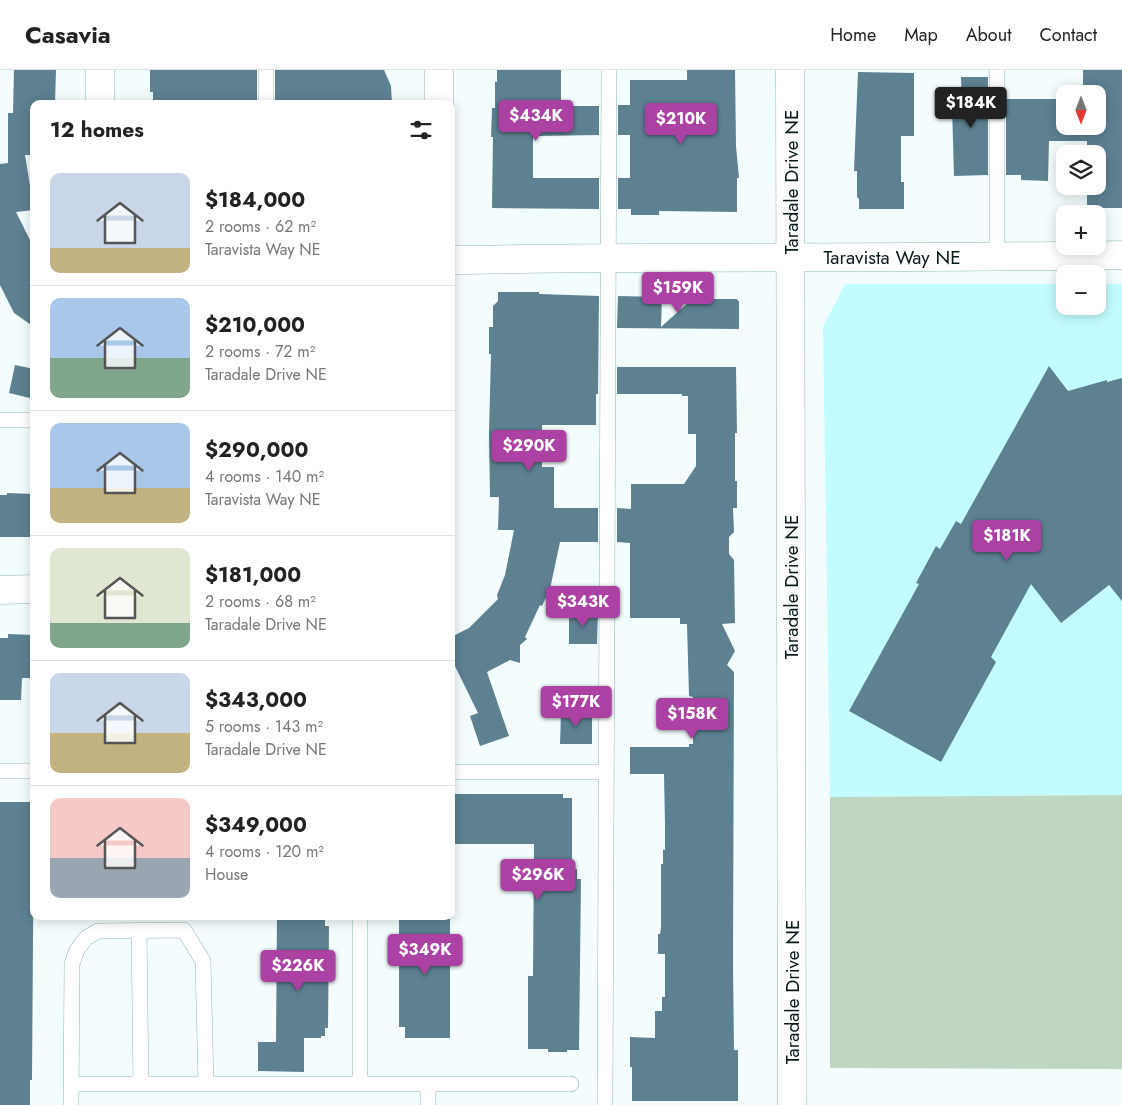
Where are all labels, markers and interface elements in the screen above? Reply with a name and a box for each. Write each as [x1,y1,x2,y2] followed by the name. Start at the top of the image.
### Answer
[25,17,111,52] text: Casavia
[830,22,876,48] text: Home
[904,22,938,48] text: Map
[966,22,1011,48] text: About
[1039,22,1097,48] text: Contact
[1056,85,1106,135] north arrow
[1056,85,1106,315] map controls
[936,87,1006,129] pin: $184K
[946,91,996,114] text: $184K
[501,100,571,142] pin: $434K
[646,102,716,145] pin: $210K
[509,104,563,127] text: $434K
[656,107,706,130] text: $210K
[778,110,805,254] street label: Taradale Drive NE
[50,115,144,145] text: 12 homes
[407,116,435,144] icon: filters
[1056,145,1106,195] button: layers
[205,185,305,215] text: $184,000
[90,193,150,253] icon: home
[1056,205,1106,255] button: +
[205,215,316,238] text: 2 rooms · 62 m²
[205,238,321,261] text: Taravista Way NE
[823,244,961,271] street label: Taravista Way NE
[1056,265,1106,315] button: −
[643,272,713,314] pin: $159K
[653,276,703,299] text: $159K
[205,310,305,340] text: $210,000
[90,318,150,378] icon: home
[205,340,315,363] text: 2 rooms · 72 m²
[205,363,327,386] text: Taradale Drive NE
[494,430,564,472] pin: $290K
[503,434,555,457] text: $290K
[205,435,308,465] text: $290,000
[90,443,150,503] icon: home
[205,465,324,488] text: 4 rooms · 140 m²
[205,488,321,511] text: Taravista Way NE
[778,515,805,659] street label: Taradale Drive NE
[972,520,1042,562] pin: $181K
[983,524,1031,547] text: $181K
[205,560,301,590] text: $181,000
[90,568,150,628] icon: home
[548,586,618,628] pin: $343K
[205,590,316,613] text: 2 rooms · 68 m²
[557,590,609,613] text: $343K
[205,613,327,636] text: Taradale Drive NE
[205,685,307,715] text: $343,000
[541,686,611,728] pin: $177K
[552,690,600,713] text: $177K
[90,693,150,753] icon: home
[657,698,727,740] pin: $158K
[667,702,717,725] text: $158K
[205,715,323,738] text: 5 rooms · 143 m²
[205,738,327,761] text: Taradale Drive NE
[205,810,307,840] text: $349,000
[90,818,150,878] icon: home
[205,840,324,863] text: 4 rooms · 120 m²
[503,858,573,901] pin: $296K
[205,863,248,886] text: House
[511,863,565,886] text: $296K
[779,920,806,1064] street label: Taradale Drive NE
[390,934,460,976] pin: $349K
[399,938,451,961] text: $349K
[263,950,333,992] pin: $226K
[272,954,324,977] text: $226K

